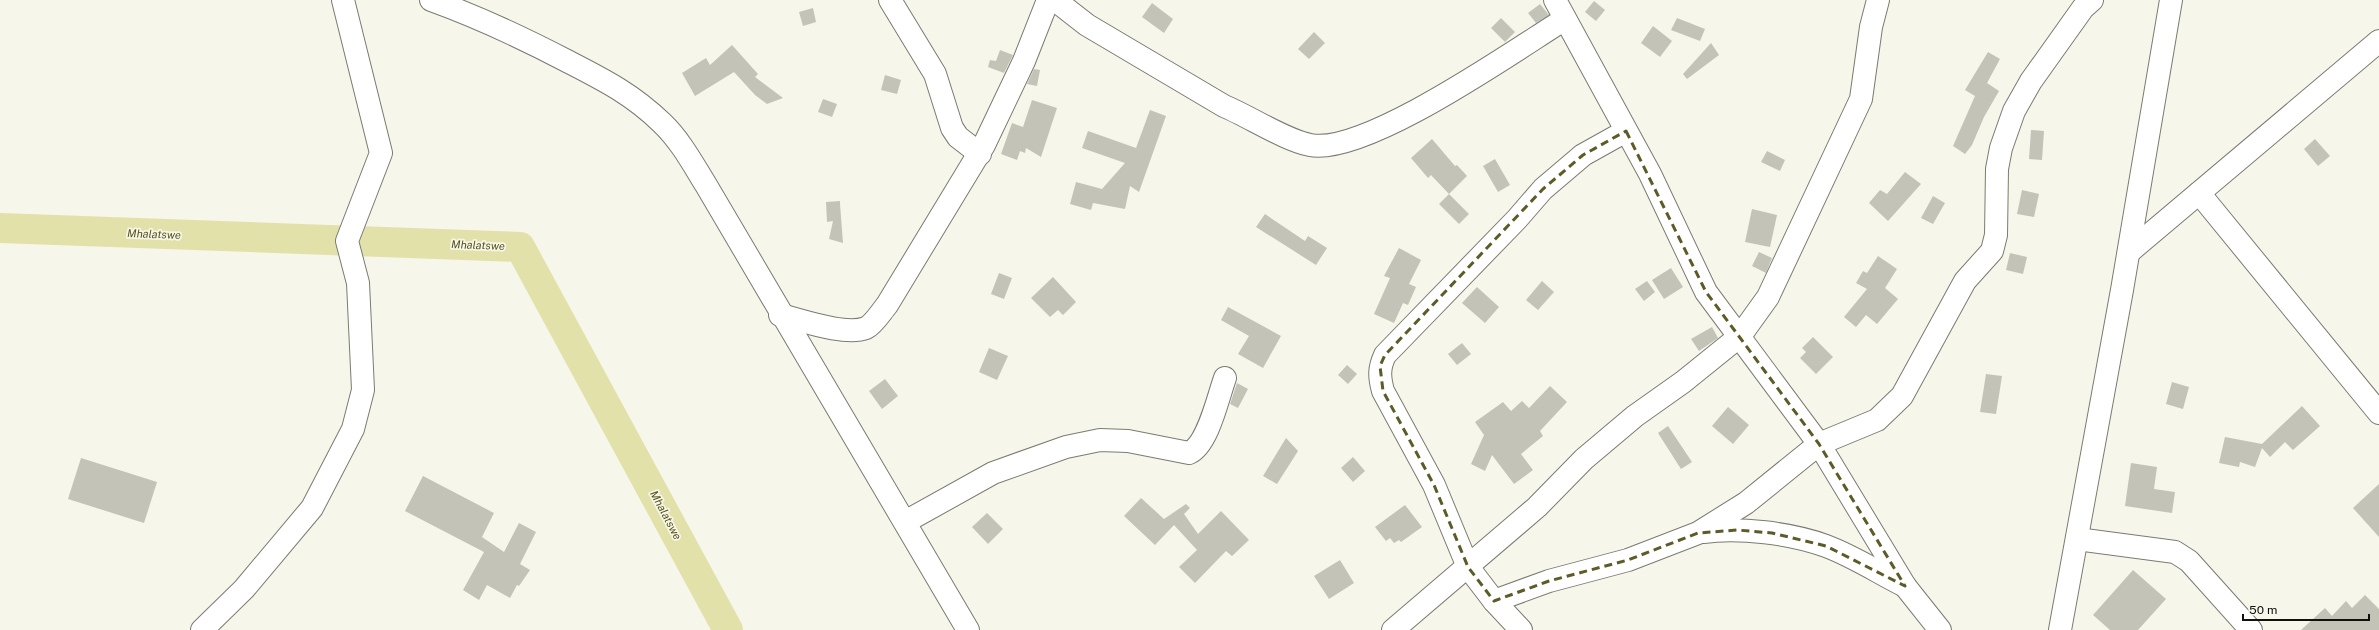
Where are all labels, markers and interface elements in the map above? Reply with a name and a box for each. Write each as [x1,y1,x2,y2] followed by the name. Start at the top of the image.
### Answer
[127,227,181,241] water label: Mhalatswe
[451,238,505,252] water label: Mhalatswe
[648,488,684,542] water label: Mhalatswe
[2243,596,2369,622] scale bar
[2249,603,2277,617] text: 50 m

